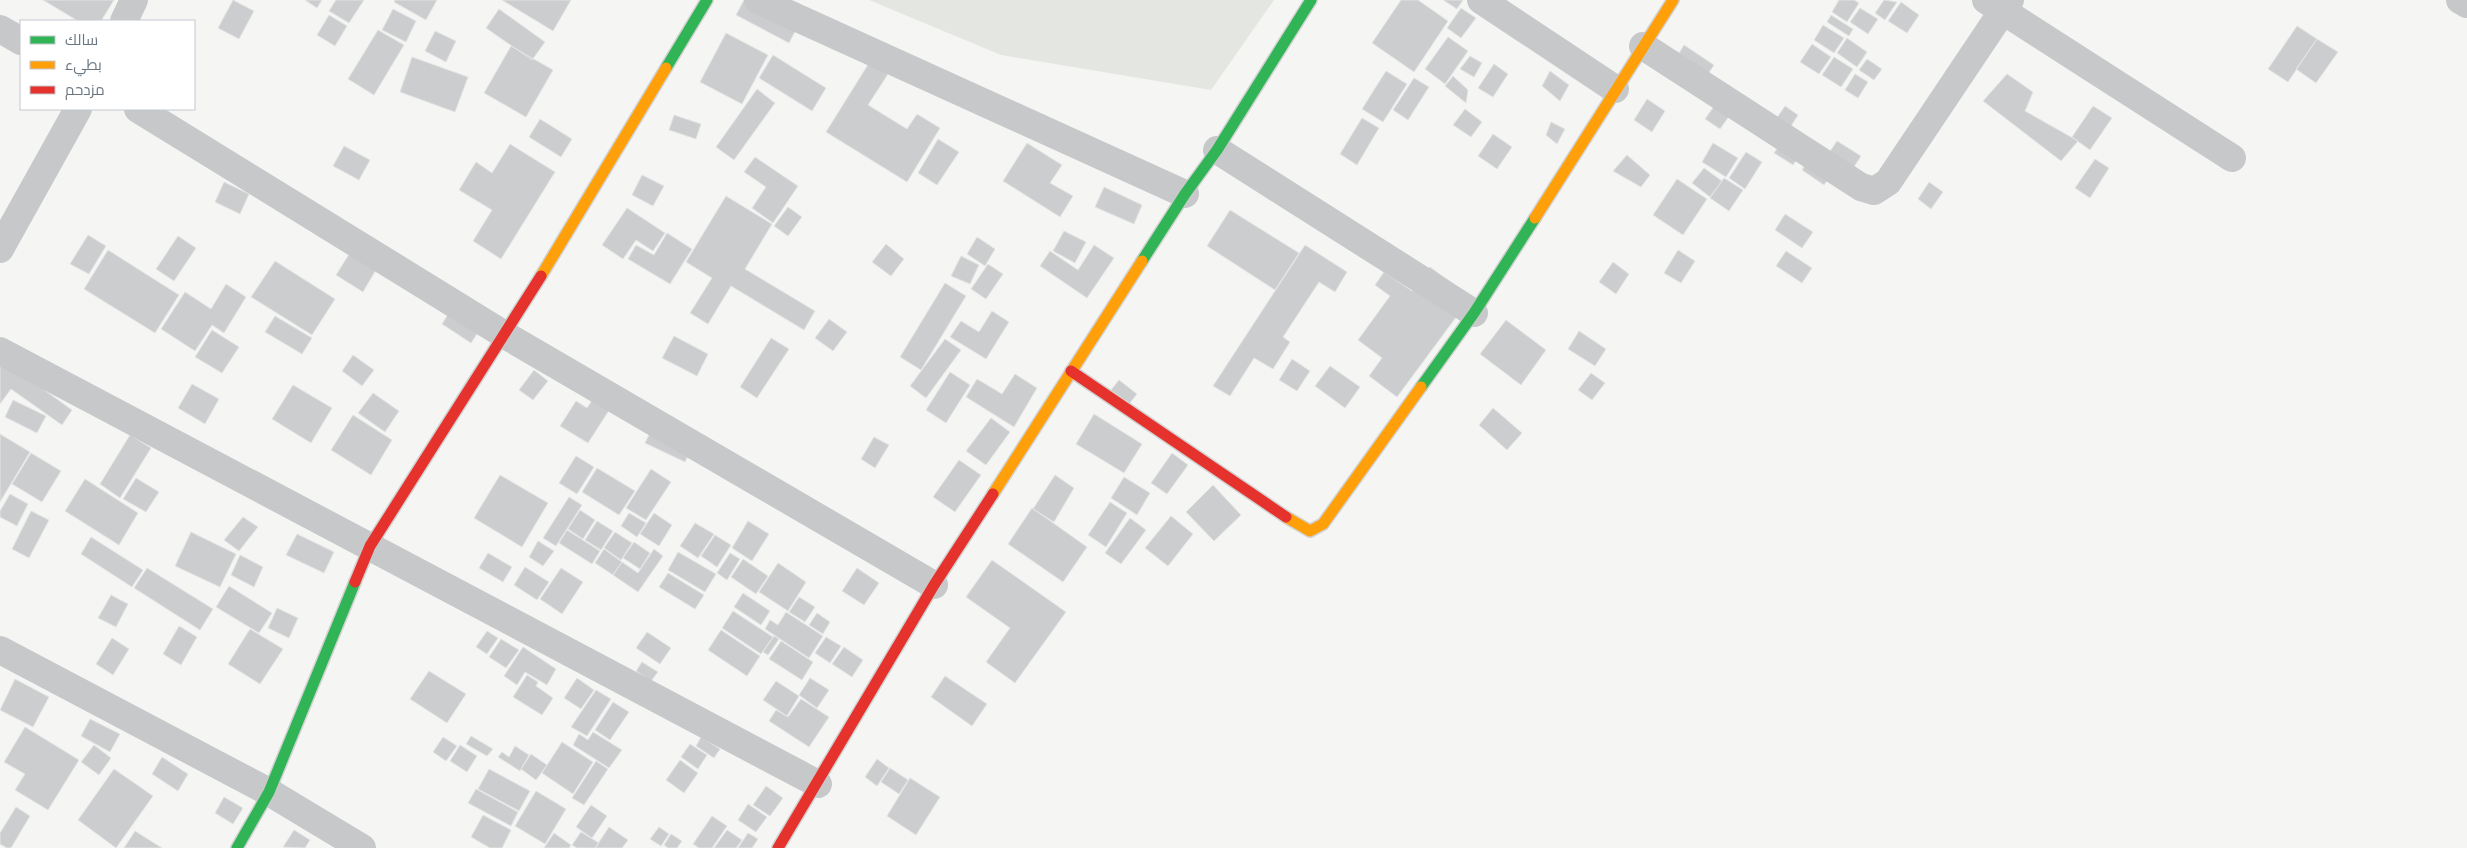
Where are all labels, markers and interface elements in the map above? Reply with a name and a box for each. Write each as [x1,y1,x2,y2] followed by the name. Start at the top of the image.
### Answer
[20,20,195,110] legend
[65,30,98,50] text: سالك
[65,55,102,77] text: بطيء
[65,80,105,100] text: مزدحم

